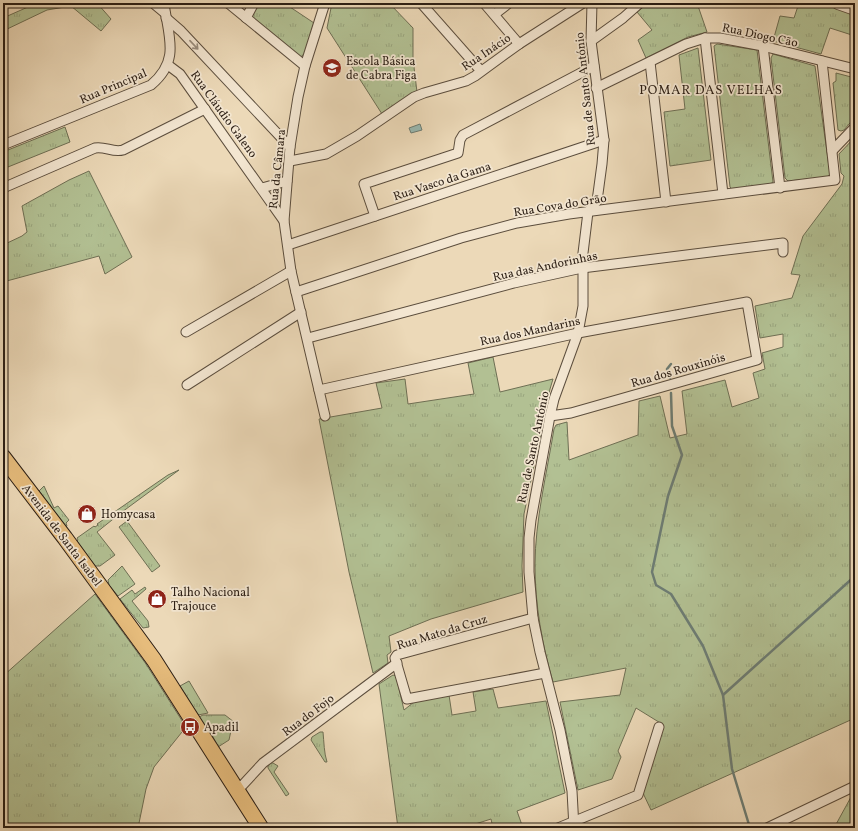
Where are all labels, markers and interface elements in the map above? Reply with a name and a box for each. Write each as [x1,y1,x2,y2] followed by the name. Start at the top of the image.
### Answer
[720,20,799,52] street label: Rua Diogo Cão
[459,31,514,75] street label: Rua Inácio
[572,31,600,146] street label: Rua de Santo António
[189,40,199,50] one-way arrow
[346,54,417,84] place label: Escola Básica de Cabra Figa
[321,57,343,79] school or university icon: Escola Básica de Cabra Figa
[77,65,150,108] street label: Rua Principal
[186,68,260,161] street label: Rua Cláudio Galeno
[639,82,783,100] district label: POMAR DAS VELHAS
[266,129,290,210] street label: Rua da Câmara
[391,159,493,205] street label: Rua Vasco da Gama
[513,191,608,221] street label: Rua Cova do Grão
[491,248,599,286] street label: Rua das Andorinhas
[479,314,582,350] street label: Rua dos Mandarins
[629,350,727,392] street label: Rua dos Rouxinóis
[514,390,554,505] street label: Rua de Santo António
[18,481,105,590] street label: Avenida de Santa Isabel
[76,503,98,525] shop icon: Homycasa
[101,507,155,523] place label: Homycasa
[171,585,250,615] place label: Talho Nacional Trajouce
[146,588,168,610] shop icon: Talho Nacional Trajouce
[395,612,490,654] street label: Rua Mato da Cruz
[279,691,338,741] street label: Rua do Fojo
[179,716,201,738] bus stop icon: Apadil
[204,720,239,736] place label: Apadil

